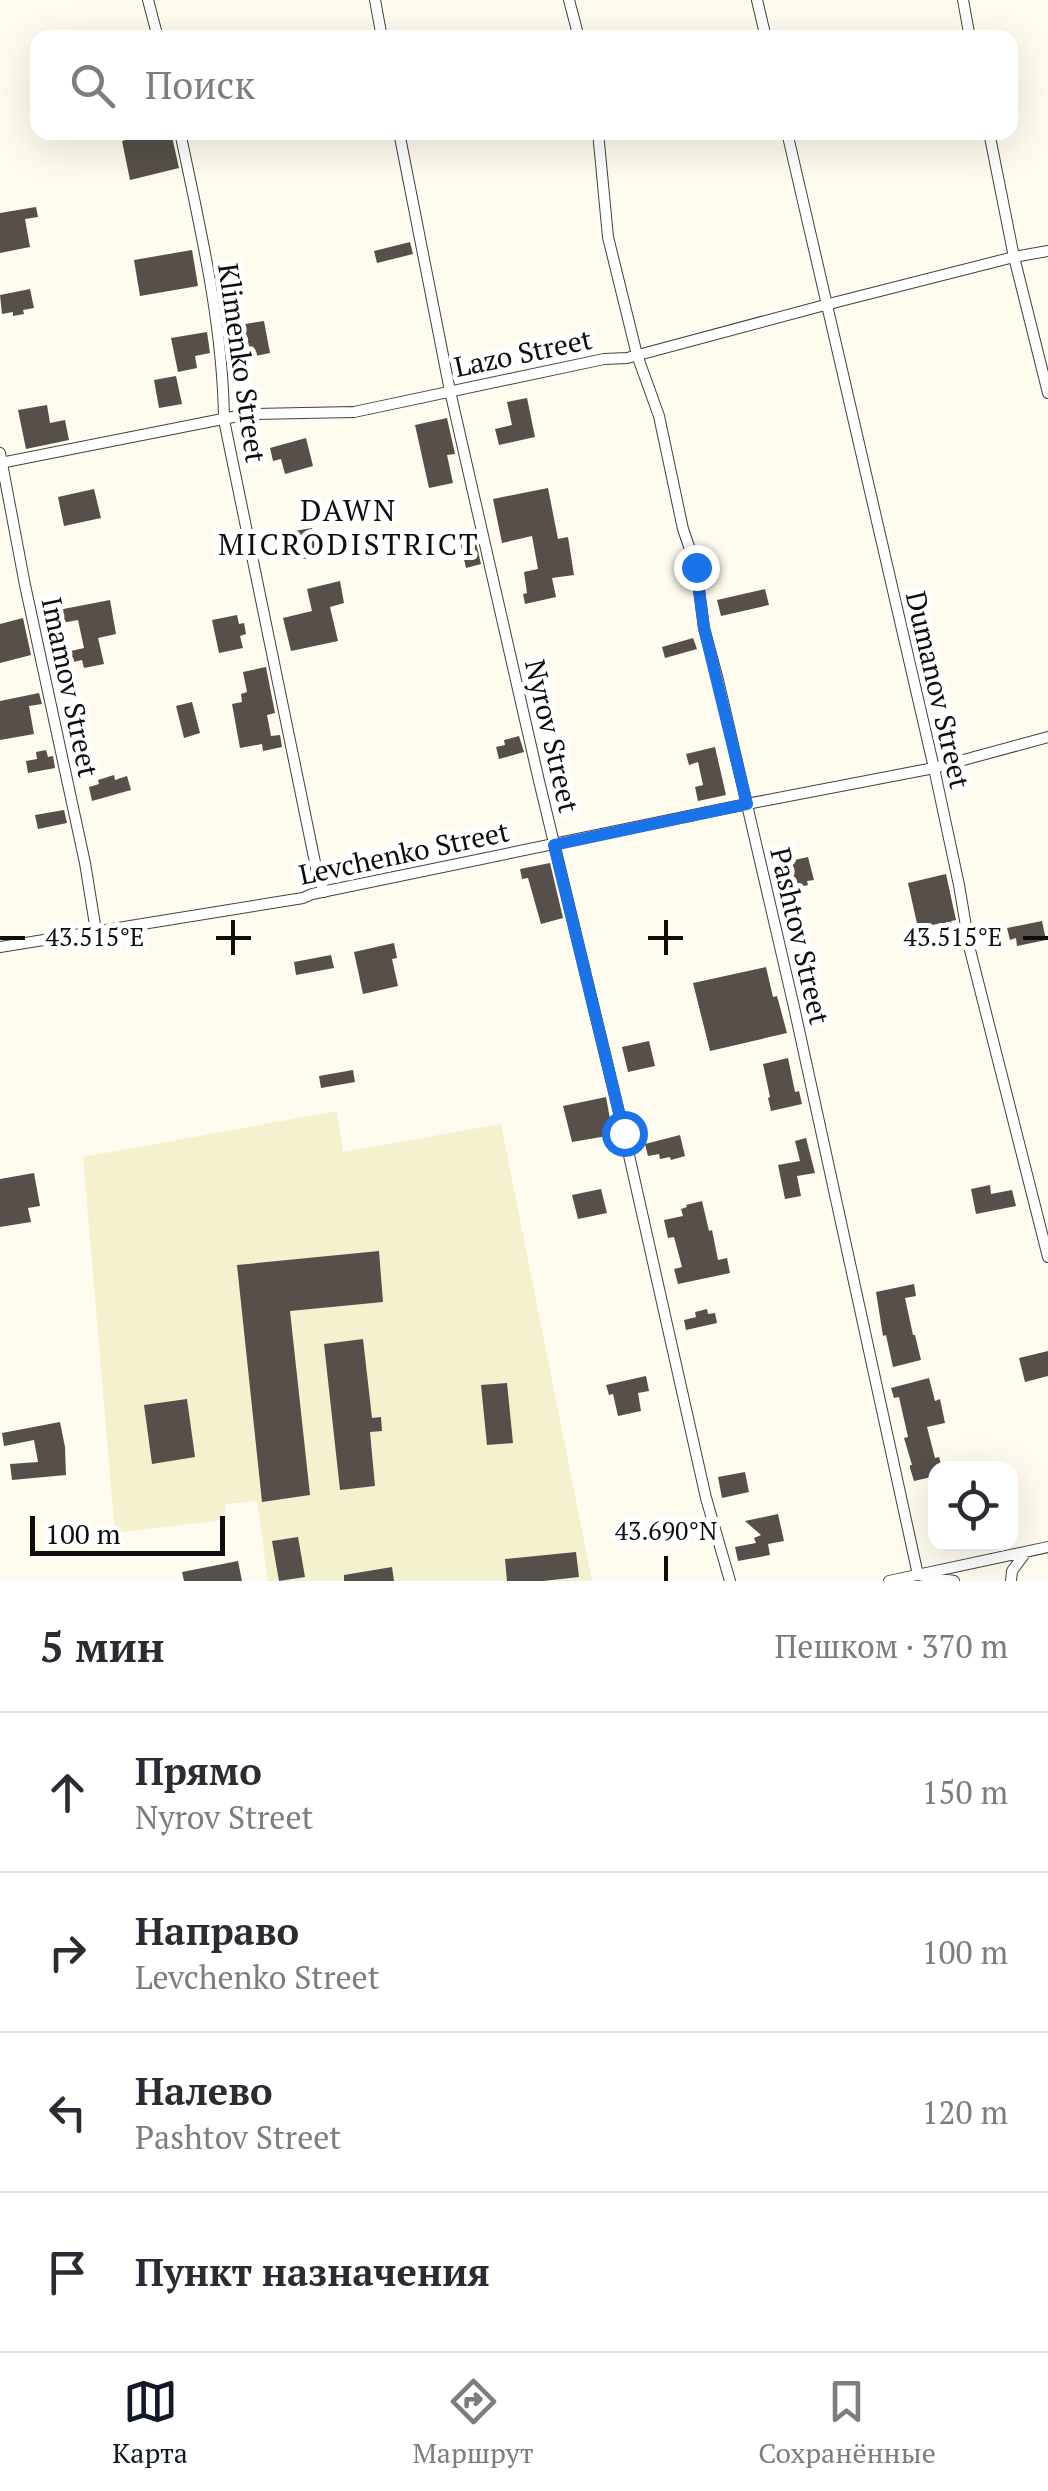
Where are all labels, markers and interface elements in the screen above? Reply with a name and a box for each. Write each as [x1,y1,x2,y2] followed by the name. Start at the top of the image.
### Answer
[30,30,1018,140] search box
[65,58,120,113] icon: search
[145,60,255,110] text: Поиск
[210,261,275,466] street label: Klimenko Street
[451,320,596,385] street label: Lazo Street
[218,490,480,564] district label: DAWN MICRODISTRICT
[674,545,720,591] route end
[898,588,979,793] street label: Dumanov Street
[33,594,108,781] street label: Imamov Street
[517,656,588,817] street label: Nyrov Street
[295,812,513,893] street label: Levchenko Street
[762,844,839,1029] street label: Pashtov Street
[46,920,144,953] text: 43.515°E
[904,920,1002,953] text: 43.515°E
[602,1111,648,1157] route start
[928,1461,1018,1551] map controls
[928,1461,1018,1551] button: locate
[30,1511,225,1556] scale bar
[615,1514,717,1547] text: 43.690°N
[45,1515,121,1552] text: 100 m
[40,1618,165,1674] text: 5 мин
[774,1625,1008,1667] text: Пешком · 370 m
[135,1746,262,1796] text: Прямо
[40,1765,95,1820] icon: ahead
[921,1771,1008,1813] text: 150 m
[135,1796,313,1838] text: Nyrov Street
[135,1906,299,1956] text: Направо
[40,1925,95,1980] icon: right
[921,1931,1008,1973] text: 100 m
[135,1956,380,1998] text: Levchenko Street
[135,2066,273,2116] text: Налево
[40,2085,95,2140] icon: left
[921,2091,1008,2133] text: 120 m
[135,2116,341,2158] text: Pashtov Street
[40,2245,95,2300] icon: arrive
[135,2247,490,2297] text: Пункт назначения
[112,2374,188,2471] tab: Карта
[412,2374,534,2471] tab: Маршрут
[758,2374,936,2471] tab: Сохранённые

